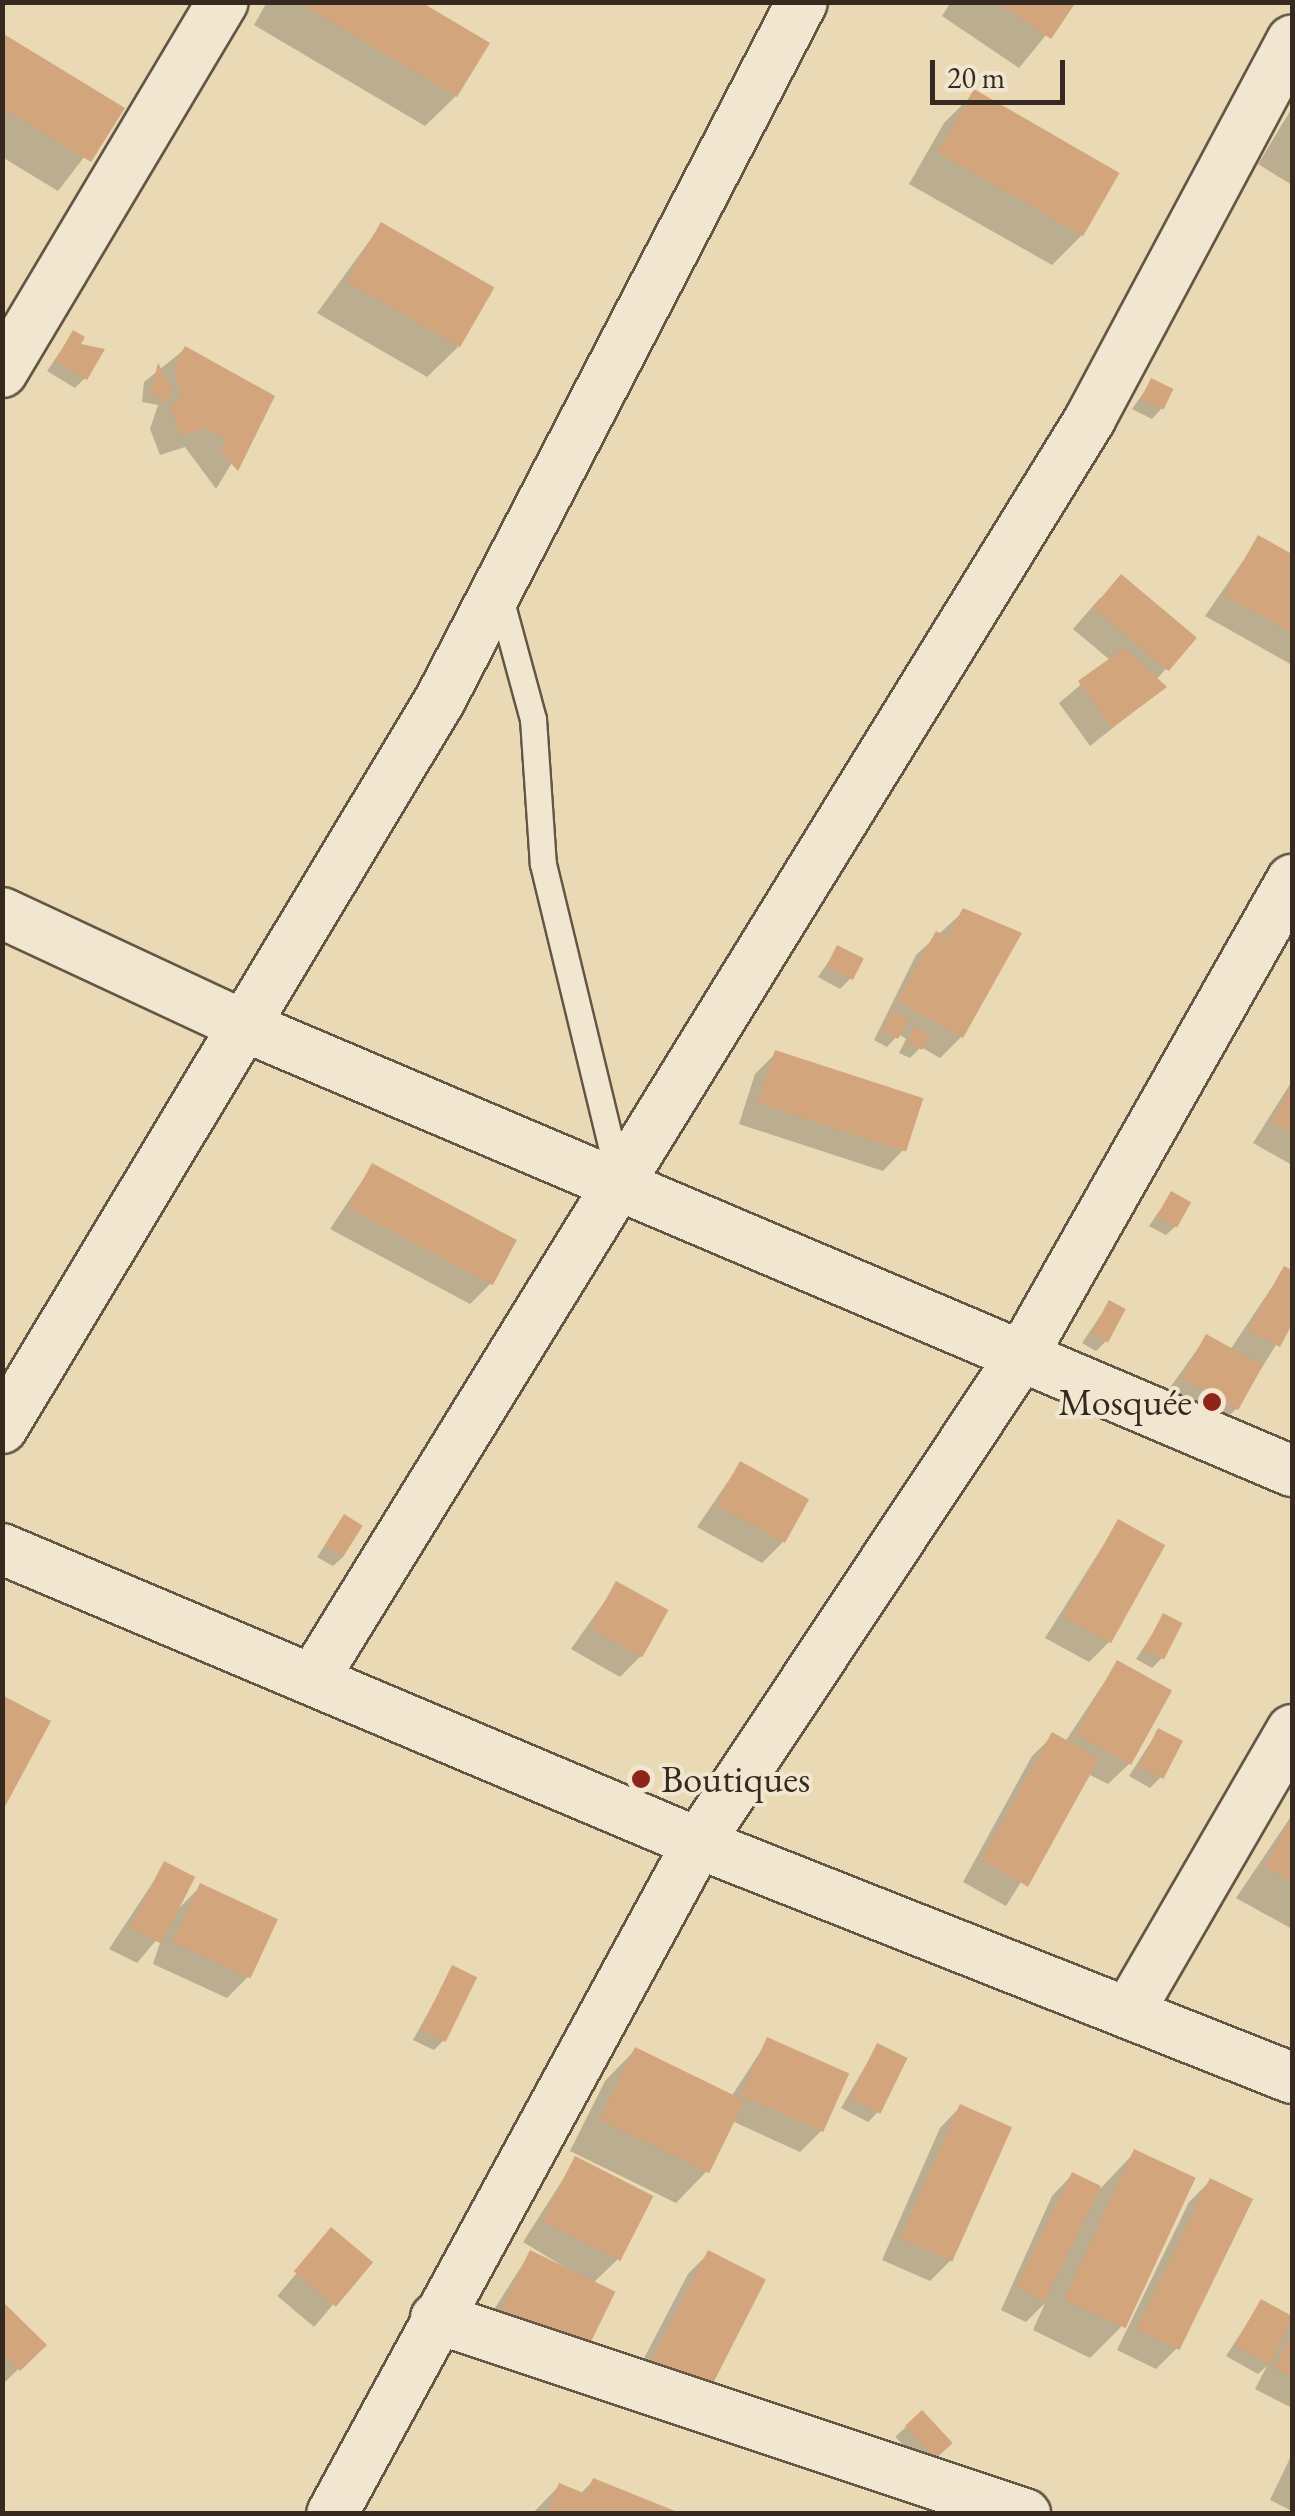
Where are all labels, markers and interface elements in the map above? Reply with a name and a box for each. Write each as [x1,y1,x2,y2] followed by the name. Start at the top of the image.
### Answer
[935,40,1070,102] scale bar
[947,58,1005,97] text: 20 m
[1058,1379,1192,1425] place label: Mosquée
[1201,1391,1223,1413] marker: Mosquée
[661,1756,810,1802] place label: Boutiques
[630,1768,652,1790] marker: Boutiques

